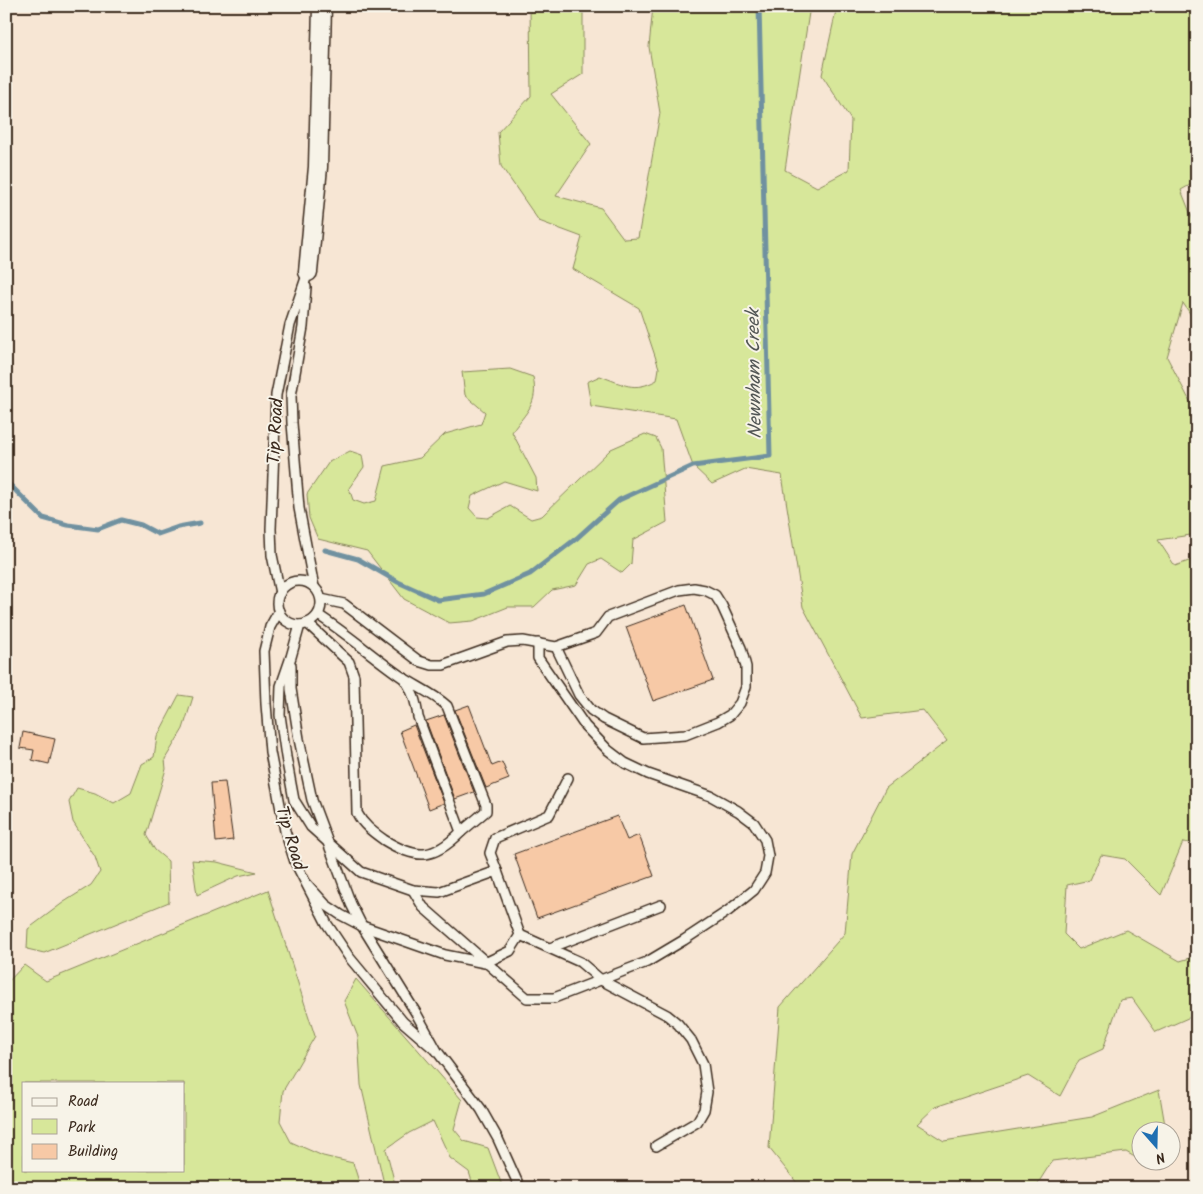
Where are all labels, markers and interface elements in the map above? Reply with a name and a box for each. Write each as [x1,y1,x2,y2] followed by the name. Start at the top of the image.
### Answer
[739,306,771,439] water label: Newnham Creek
[260,396,293,465] street label: Tip Road
[266,803,313,875] street label: Tip Road
[22,1082,185,1172] legend
[68,1090,99,1114] text: Road
[68,1116,96,1140] text: Park
[1130,1122,1180,1172] north arrow
[68,1140,118,1164] text: Building
[1152,1145,1168,1169] text: N

